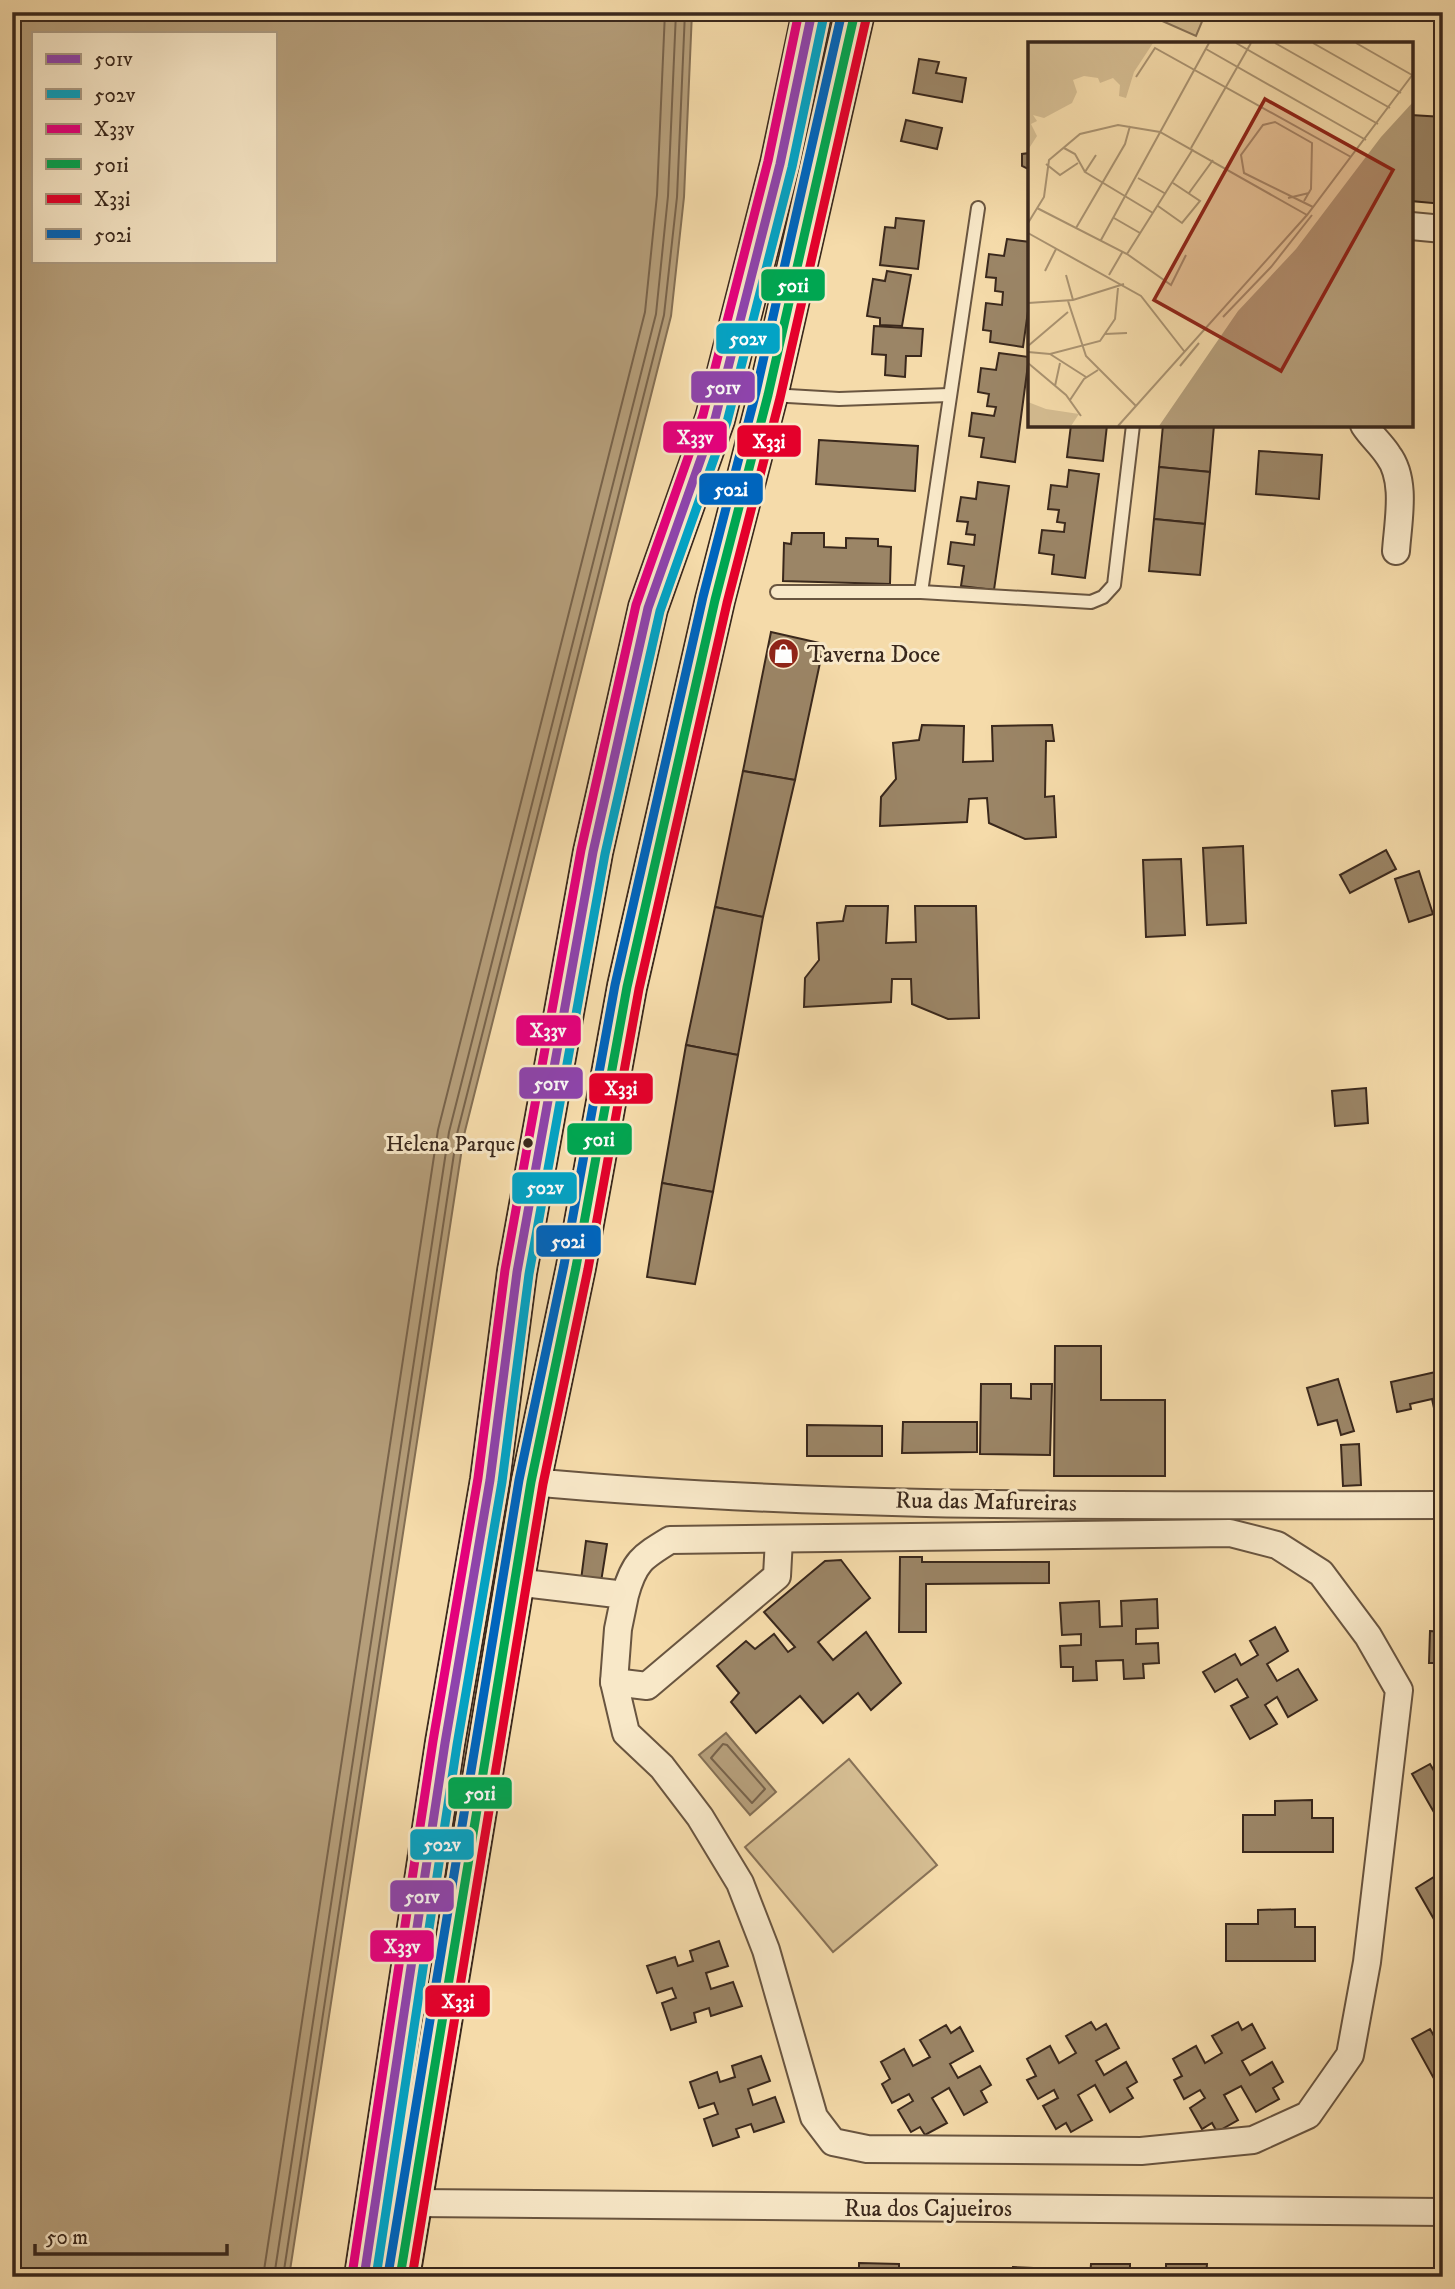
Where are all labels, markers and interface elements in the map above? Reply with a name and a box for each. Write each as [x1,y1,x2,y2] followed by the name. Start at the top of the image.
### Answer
[32,32,276,262] legend
[1028,42,1413,427] inset map
[94,47,133,73] text: 501v
[94,83,136,109] text: 502v
[94,117,135,143] text: X33v
[94,153,129,179] text: 501i
[94,187,130,213] text: X33i
[94,223,131,249] text: 502i
[760,268,826,302] line badge: 501i
[776,275,809,298] text: 501i
[715,322,781,355] line badge: 502v
[728,328,767,351] text: 502v
[690,370,756,404] line badge: 501v
[705,377,741,400] text: 501v
[662,420,728,454] line badge: X33v
[736,424,802,458] line badge: X33i
[677,427,714,450] text: X33v
[753,431,786,454] text: X33i
[698,472,764,506] line badge: 502i
[713,479,748,502] text: 502i
[767,637,801,671] shop icon: Taverna Doce
[807,640,940,670] place label: Taverna Doce
[515,1014,582,1047] line badge: X33v
[530,1020,567,1043] text: X33v
[518,1066,584,1100] line badge: 501v
[588,1072,654,1105] line badge: X33i
[533,1073,569,1096] text: 501v
[605,1078,638,1101] text: X33i
[566,1122,633,1156] line badge: 501i
[582,1129,615,1152] text: 501i
[386,1131,515,1158] place label: Helena Parque
[521,1136,535,1150] marker: Helena Parque
[511,1171,578,1205] line badge: 502v
[525,1177,564,1200] text: 502v
[535,1224,602,1258] line badge: 502i
[550,1231,585,1254] text: 502i
[895,1485,1077,1519] street label: Rua das Mafureiras
[447,1776,513,1810] line badge: 501i
[463,1783,496,1806] text: 501i
[409,1828,475,1861] line badge: 502v
[422,1834,461,1857] text: 502v
[389,1879,455,1913] line badge: 501v
[404,1886,440,1909] text: 501v
[369,1929,435,1963] line badge: X33v
[384,1936,421,1959] text: X33v
[424,1984,491,2018] line badge: X33i
[442,1991,475,2014] text: X33i
[844,2194,1012,2224] street label: Rua dos Cajueiros
[35,2212,228,2256] scale bar
[46,2225,88,2251] text: 50 m

